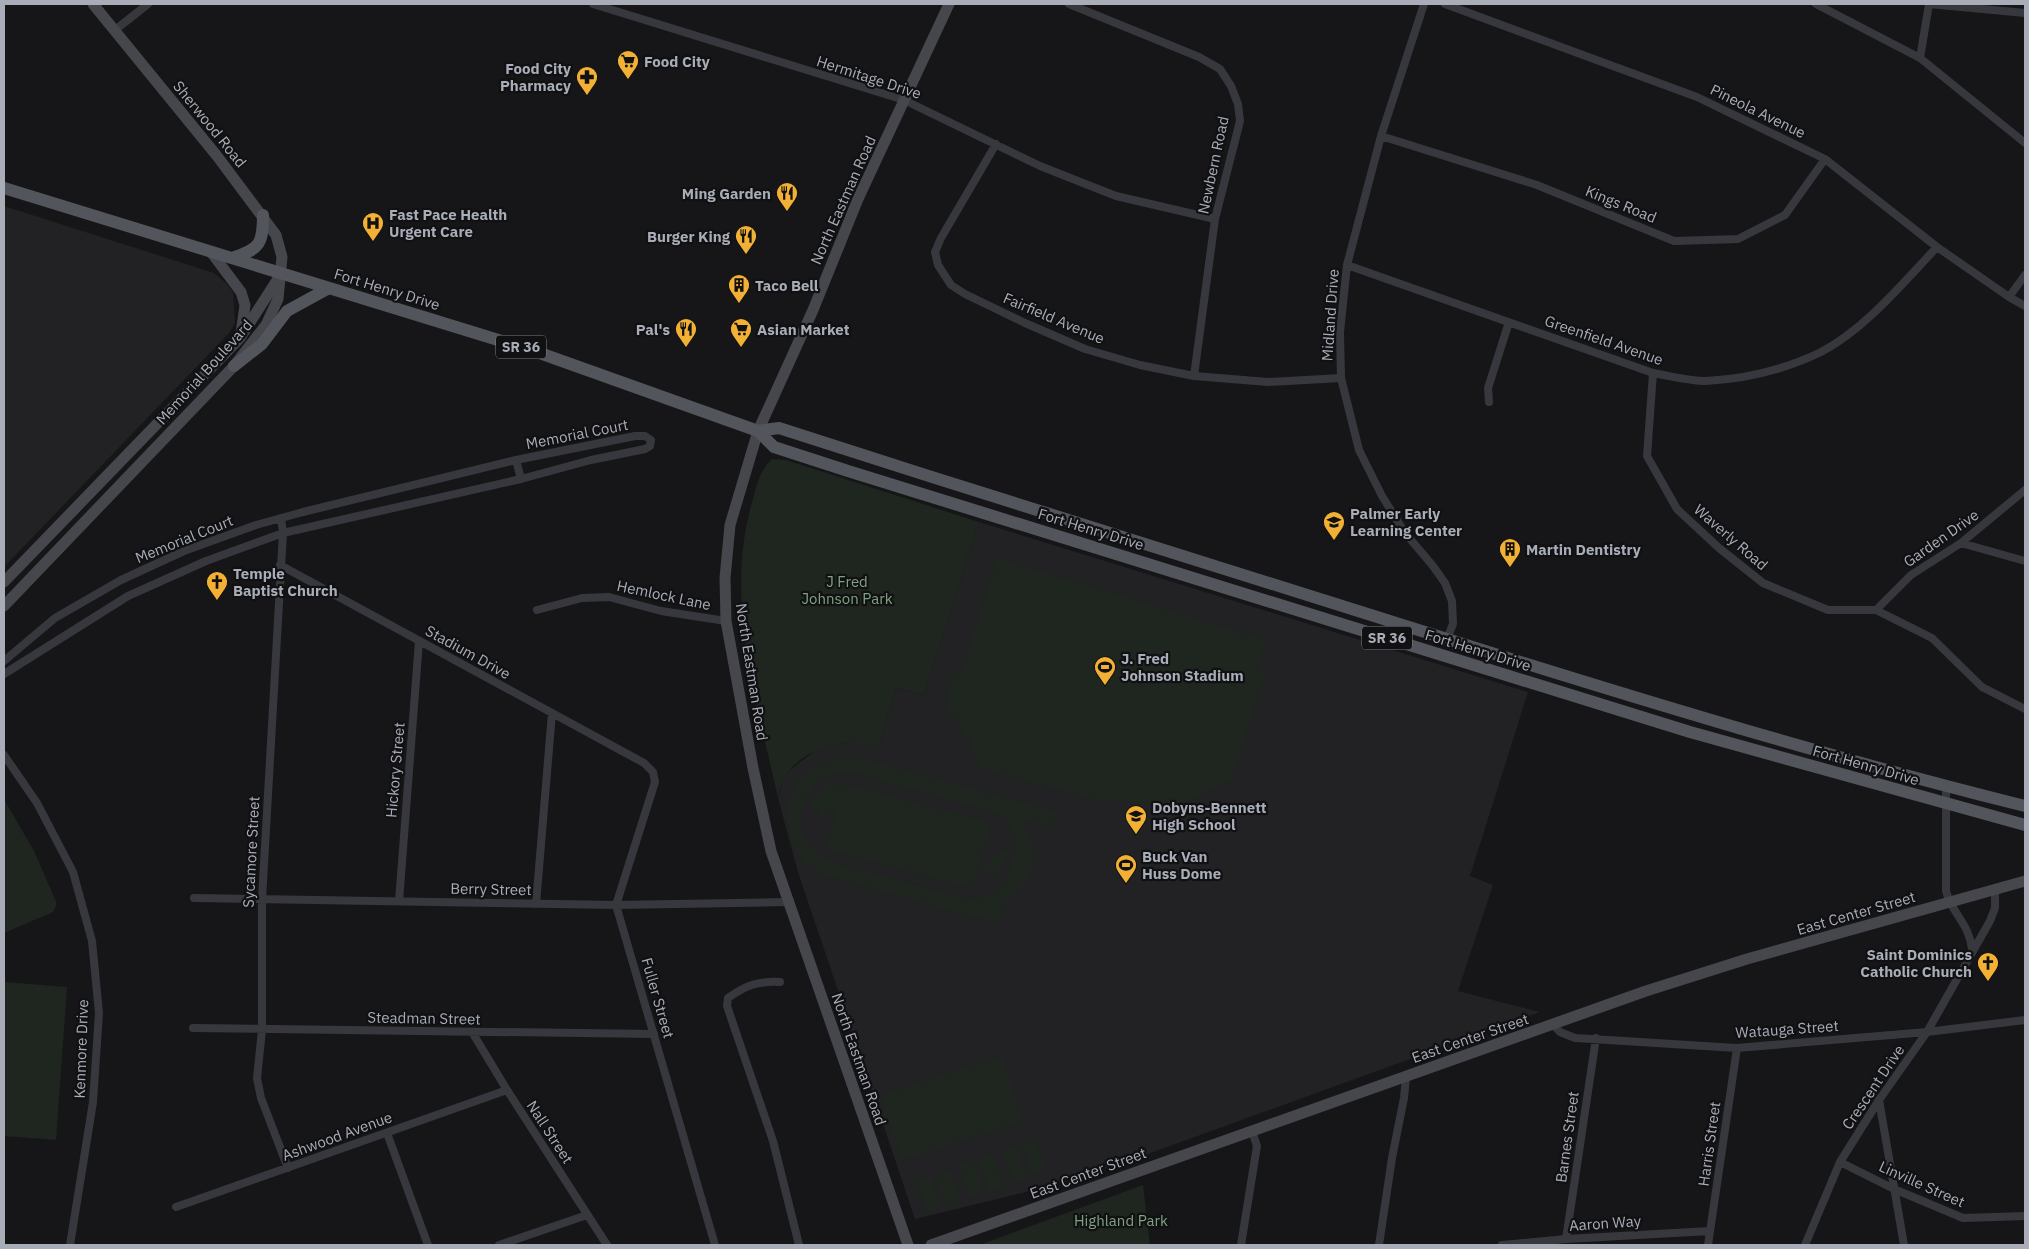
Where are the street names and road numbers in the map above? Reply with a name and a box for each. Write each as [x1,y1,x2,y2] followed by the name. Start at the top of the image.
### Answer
[814,51,924,103] street label: Hermitage Drive
[169,77,251,171] street label: Sherwood Road
[1707,80,1809,142] street label: Pineola Avenue
[1193,114,1233,216] street label: Newbern Road
[806,133,880,267] street label: North Eastman Road
[1583,181,1659,227] street label: Kings Road
[332,264,442,314] street label: Fort Henry Drive
[1317,268,1343,362] street label: Midland Drive
[1000,288,1108,348] street label: Fairfield Avenue
[1542,311,1666,369] street label: Greenfield Avenue
[152,315,256,429] street label: Memorial Boulevard
[496,336,546,358] road number: SR 36
[524,415,630,453] street label: Memorial Court
[1690,500,1772,574] street label: Waverly Road
[1036,504,1146,554] street label: Fort Henry Drive
[1900,505,1982,571] street label: Garden Drive
[132,511,236,567] street label: Memorial Court
[615,576,713,614] street label: Hemlock Lane
[732,602,772,742] street label: North Eastman Road
[422,621,514,683] street label: Stadium Drive
[1423,625,1533,675] street label: Fort Henry Drive
[1362,626,1412,650] road number: SR 36
[381,721,409,819] street label: Hickory Street
[1811,741,1921,789] street label: Fort Henry Drive
[239,796,263,908] street label: Sycamore Street
[450,879,532,899] street label: Berry Street
[1795,887,1917,939] street label: East Center Street
[637,955,679,1041] street label: Fuller Street
[827,990,891,1128] street label: North Eastman Road
[70,999,92,1099] street label: Kenmore Drive
[367,1008,481,1028] street label: Steadman Street
[1409,1009,1531,1067] street label: East Center Street
[1735,1016,1839,1042] street label: Watauga Street
[1838,1041,1908,1133] street label: Crescent Drive
[1551,1090,1583,1184] street label: Barnes Street
[523,1097,577,1167] street label: Nall Street
[1694,1100,1724,1188] street label: Harris Street
[279,1107,395,1165] street label: Ashwood Avenue
[1027,1143,1149,1203] street label: East Center Street
[1876,1157,1968,1211] street label: Linville Street
[1568,1211,1642,1235] street label: Aaron Way

